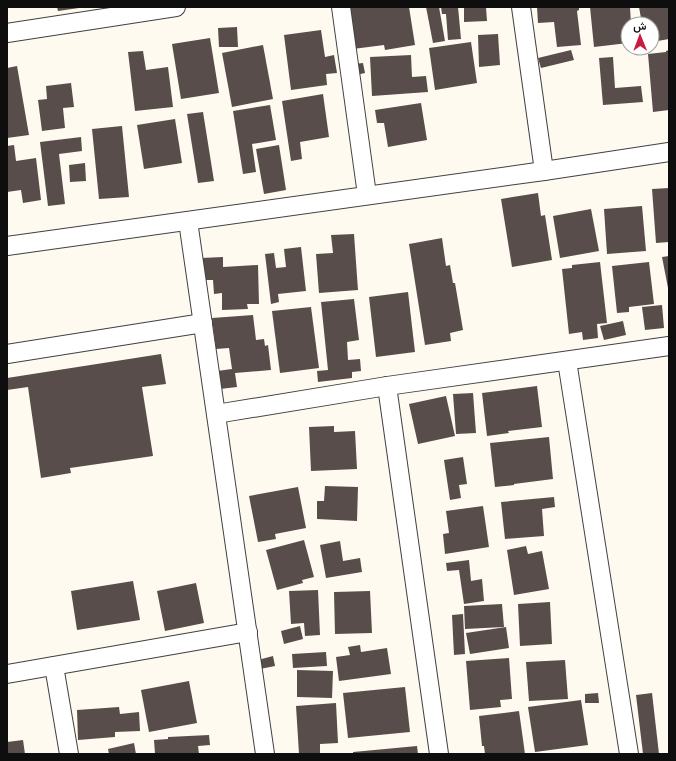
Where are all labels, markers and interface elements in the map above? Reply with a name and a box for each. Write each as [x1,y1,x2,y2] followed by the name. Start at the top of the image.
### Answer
[620,16,660,56] north arrow
[633,19,647,33] text: ش

